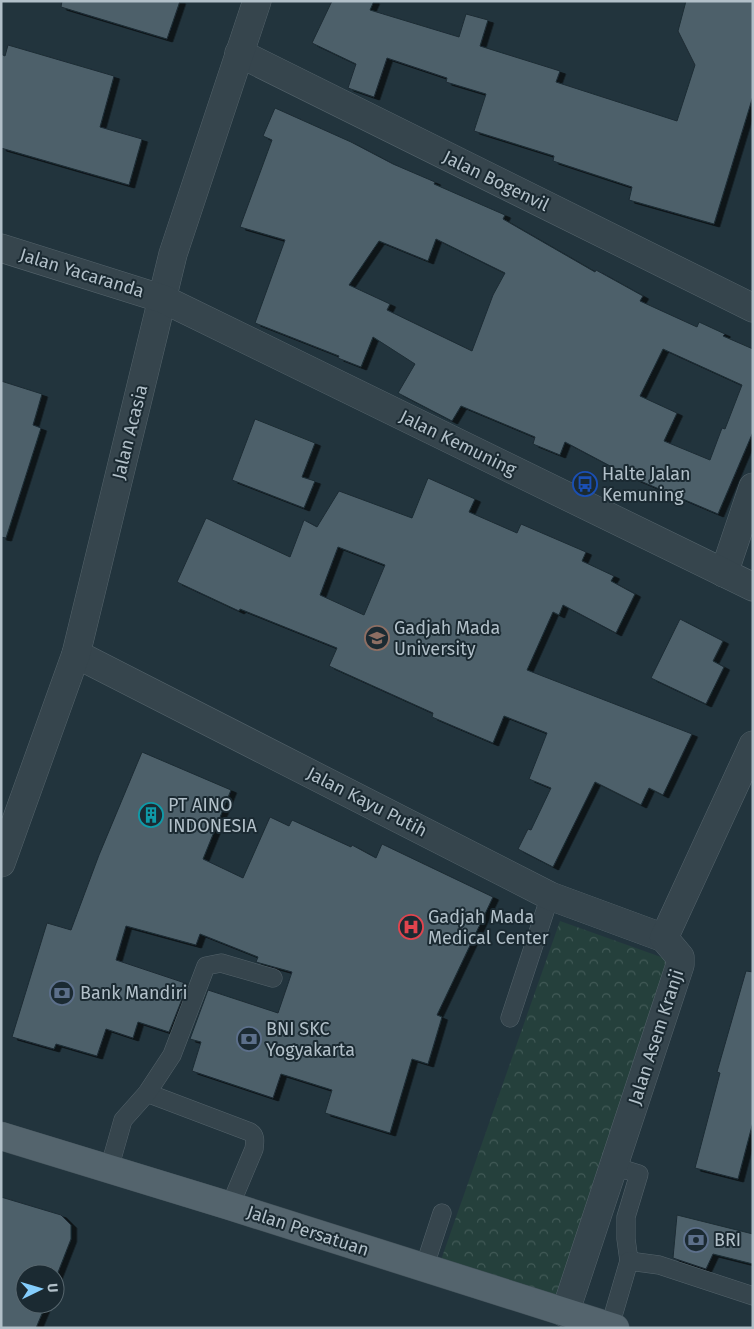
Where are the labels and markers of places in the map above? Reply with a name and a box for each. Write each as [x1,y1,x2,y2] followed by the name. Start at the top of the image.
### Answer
[602,463,691,506] place label: Halte Jalan Kemuning
[572,471,598,497] bus stop icon: Halte Jalan Kemuning
[394,617,500,660] place label: Gadjah Mada University
[364,625,390,651] school or university icon: Gadjah Mada University
[168,794,258,837] place label: PT AINO INDONESIA
[138,802,164,828] building icon: PT AINO INDONESIA
[428,906,549,949] place label: Gadjah Mada Medical Center
[398,914,424,940] hospital icon: Gadjah Mada Medical Center
[49,980,75,1006] bank icon: Bank Mandiri
[80,982,187,1004] place label: Bank Mandiri
[266,1018,355,1061] place label: BNI SKC Yogyakarta
[236,1026,262,1052] bank icon: BNI SKC Yogyakarta
[683,1227,709,1253] bank icon: BRI
[714,1229,741,1251] place label: BRI

